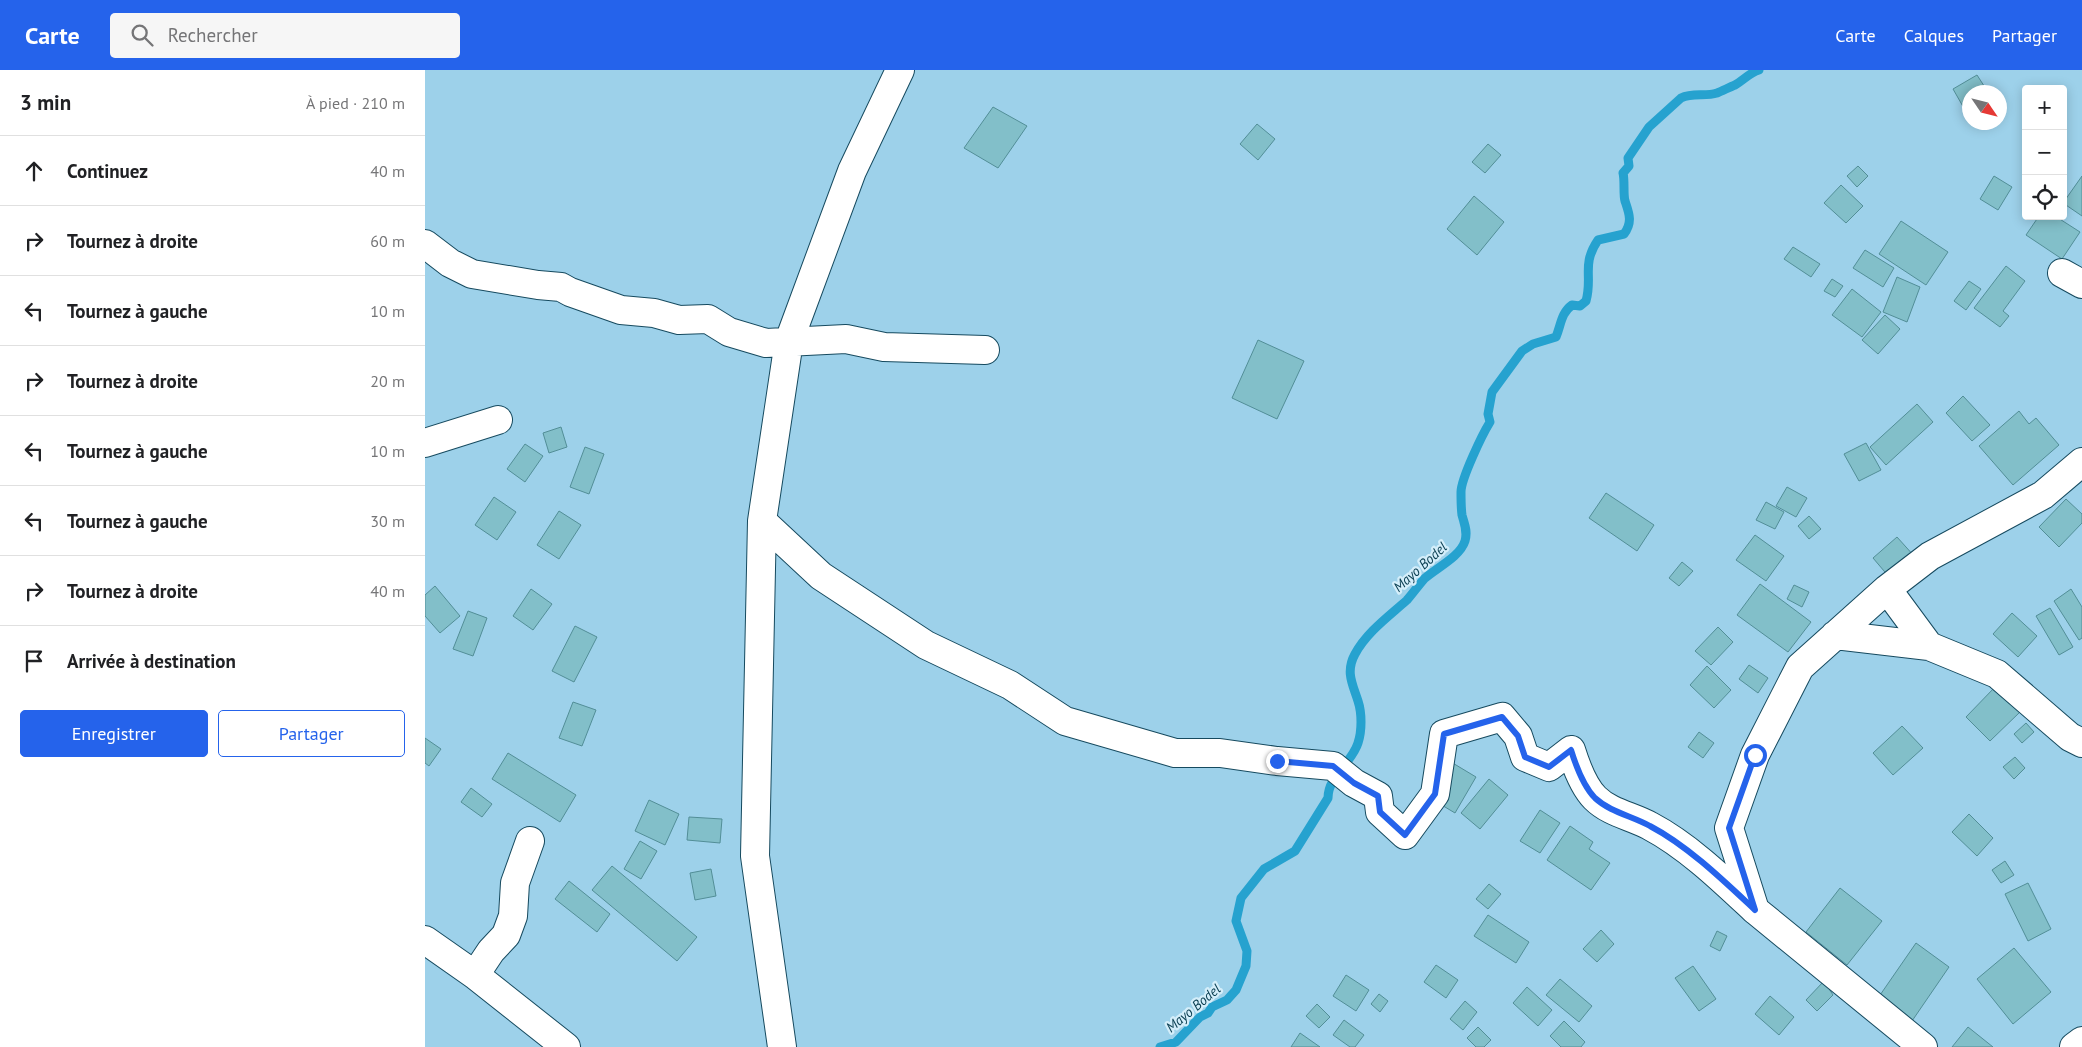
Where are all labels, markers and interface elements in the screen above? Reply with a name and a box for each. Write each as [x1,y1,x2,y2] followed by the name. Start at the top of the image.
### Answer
[110,13,460,58] search box
[25,20,80,51] text: Carte
[128,21,156,49] icon: search
[168,23,258,47] text: Rechercher
[1835,24,1876,47] text: Carte
[1904,24,1964,47] text: Calques
[1992,24,2057,47] text: Partager
[1962,85,2007,130] north arrow
[2022,85,2067,220] map controls
[2022,85,2067,130] button: +
[20,89,71,116] text: 3 min
[306,93,405,113] text: À pied · 210 m
[2022,130,2067,175] button: −
[20,157,48,185] icon: ahead
[67,159,148,183] text: Continuez
[370,161,405,181] text: 40 m
[2022,175,2067,220] button: locate
[20,227,48,255] icon: right
[67,229,198,253] text: Tournez à droite
[370,231,405,251] text: 60 m
[20,297,48,325] icon: left
[67,299,208,323] text: Tournez à gauche
[370,301,405,321] text: 10 m
[20,367,48,395] icon: right
[67,369,198,393] text: Tournez à droite
[370,371,405,391] text: 20 m
[20,437,48,465] icon: left
[67,439,208,463] text: Tournez à gauche
[370,441,405,461] text: 10 m
[20,507,48,535] icon: left
[67,509,208,533] text: Tournez à gauche
[370,511,405,531] text: 30 m
[1389,538,1451,596] water label: Mayo Bodel
[20,577,48,605] icon: right
[67,579,198,603] text: Tournez à droite
[370,581,405,601] text: 40 m
[20,647,48,675] icon: arrive
[67,649,236,673] text: Arrivée à destination
[20,710,208,757] button: Enregistrer
[218,710,405,757] button: Partager
[1744,744,1767,767] route start
[1266,750,1289,773] route end
[1162,980,1224,1036] water label: Mayo Bodel

